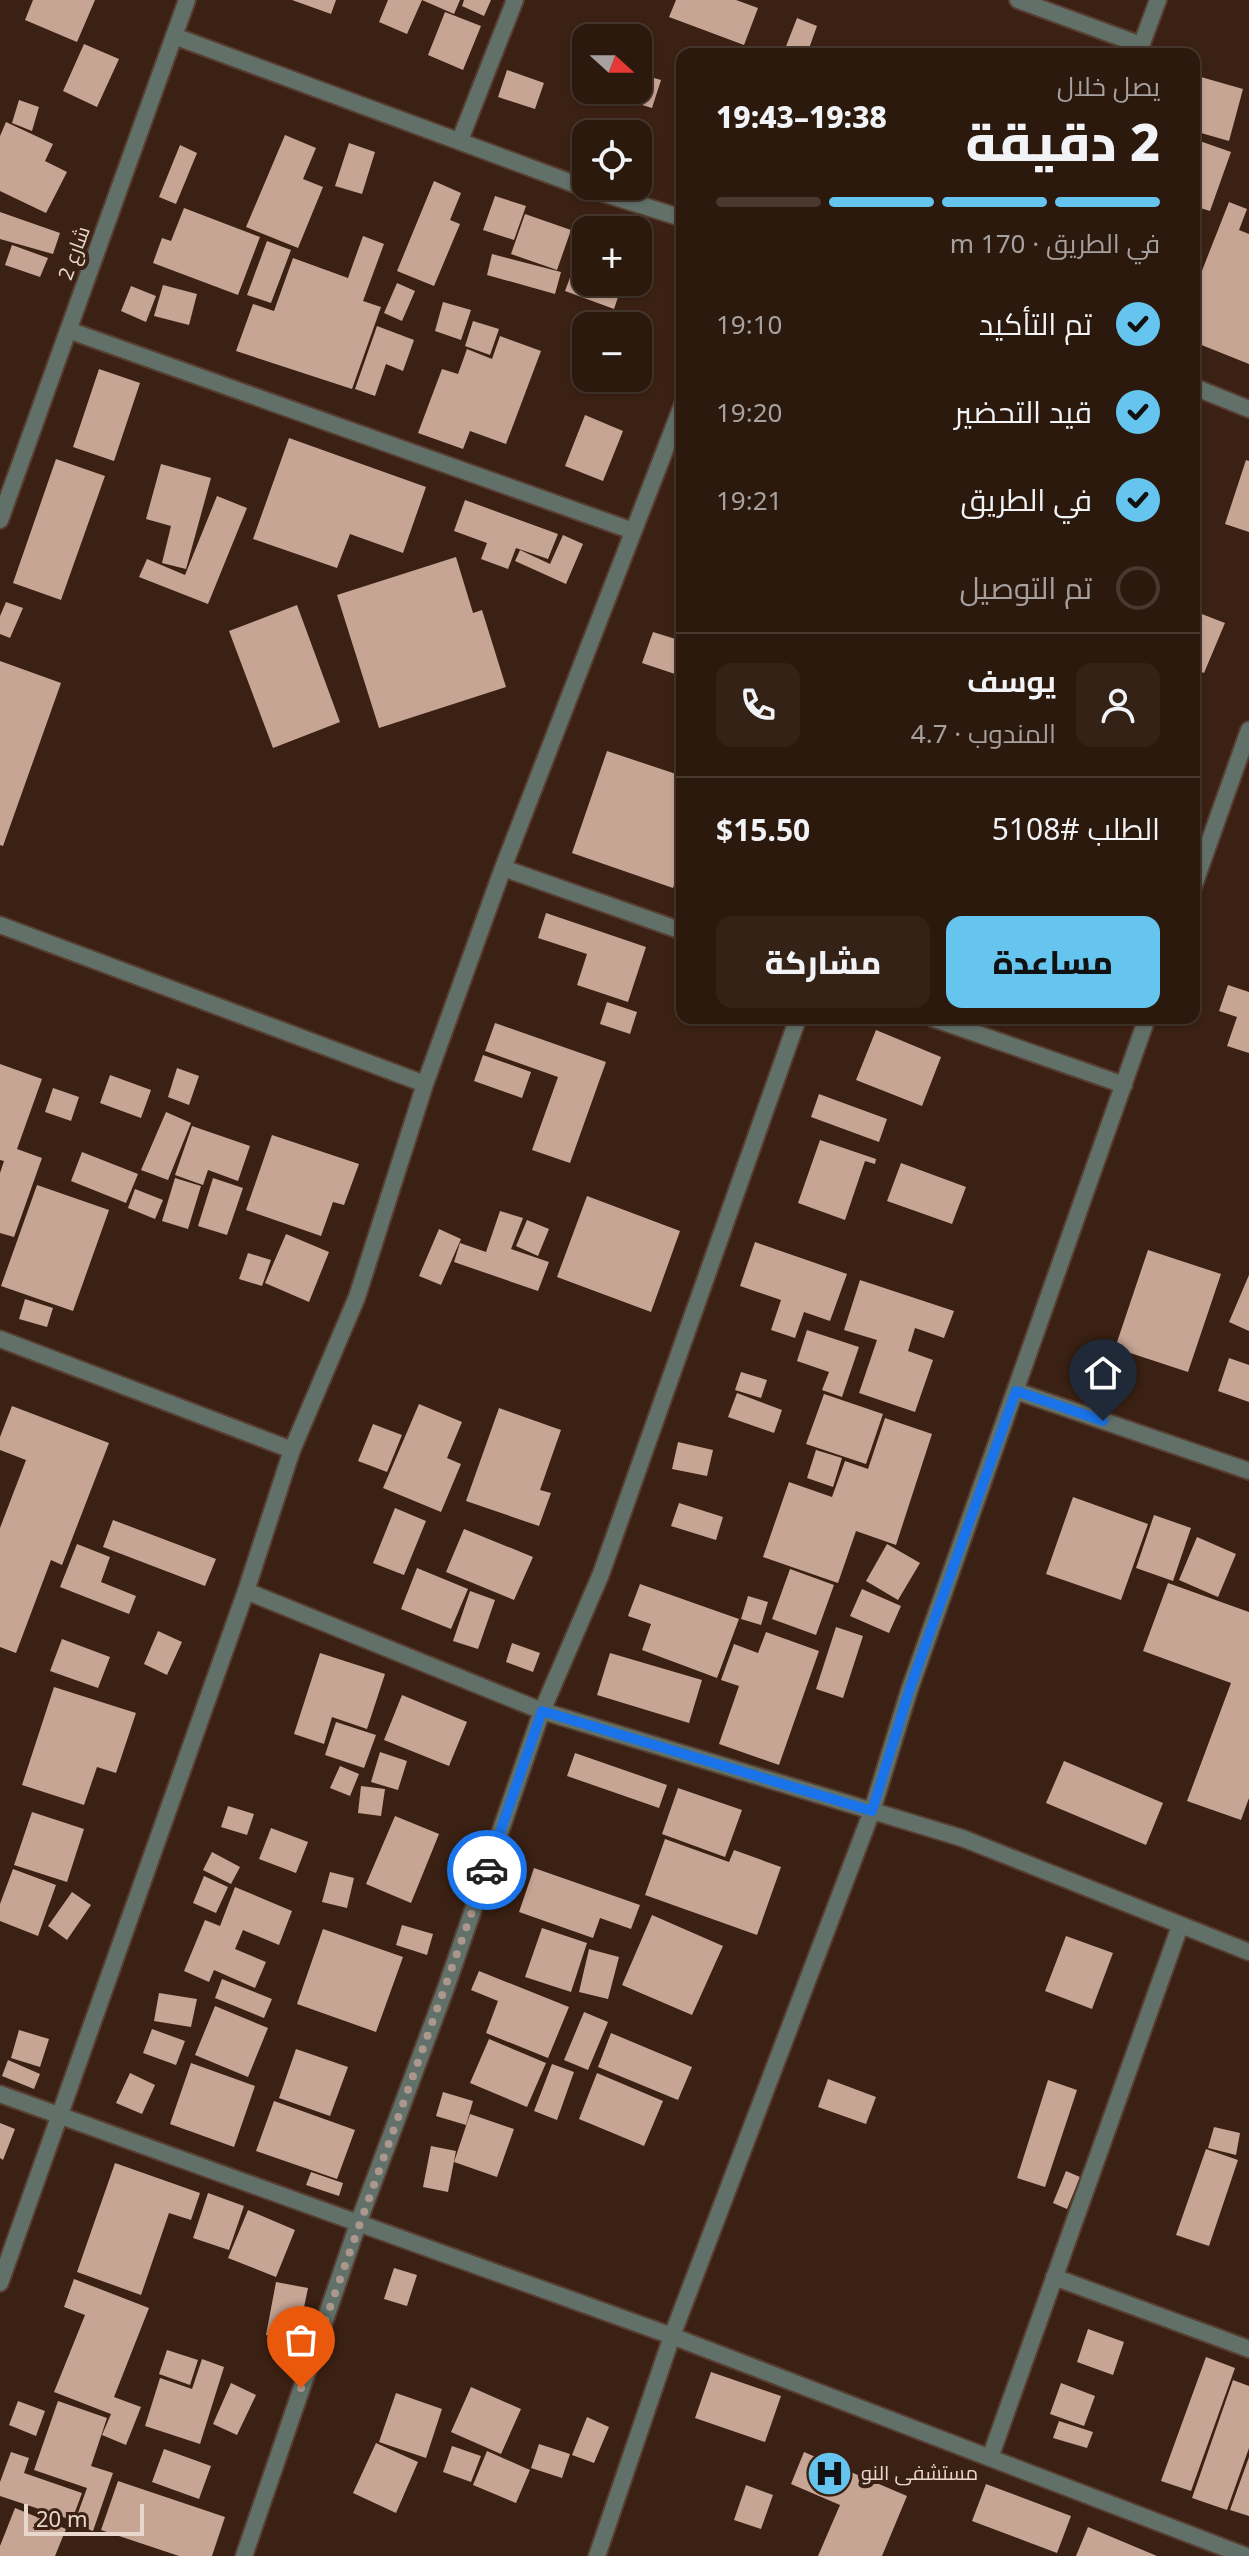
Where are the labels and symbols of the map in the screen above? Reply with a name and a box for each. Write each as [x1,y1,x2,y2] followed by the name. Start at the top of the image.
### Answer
[572,24,652,104] north arrow
[51,222,97,284] street label: شارع 2
[1069,1339,1137,1421] pin
[447,1830,527,1910] courier
[267,2306,335,2388] pin
[806,2449,854,2497] hospital icon: مستشفى النو
[861,2459,978,2486] place label: مستشفى النو
[24,2500,144,2536] scale bar

